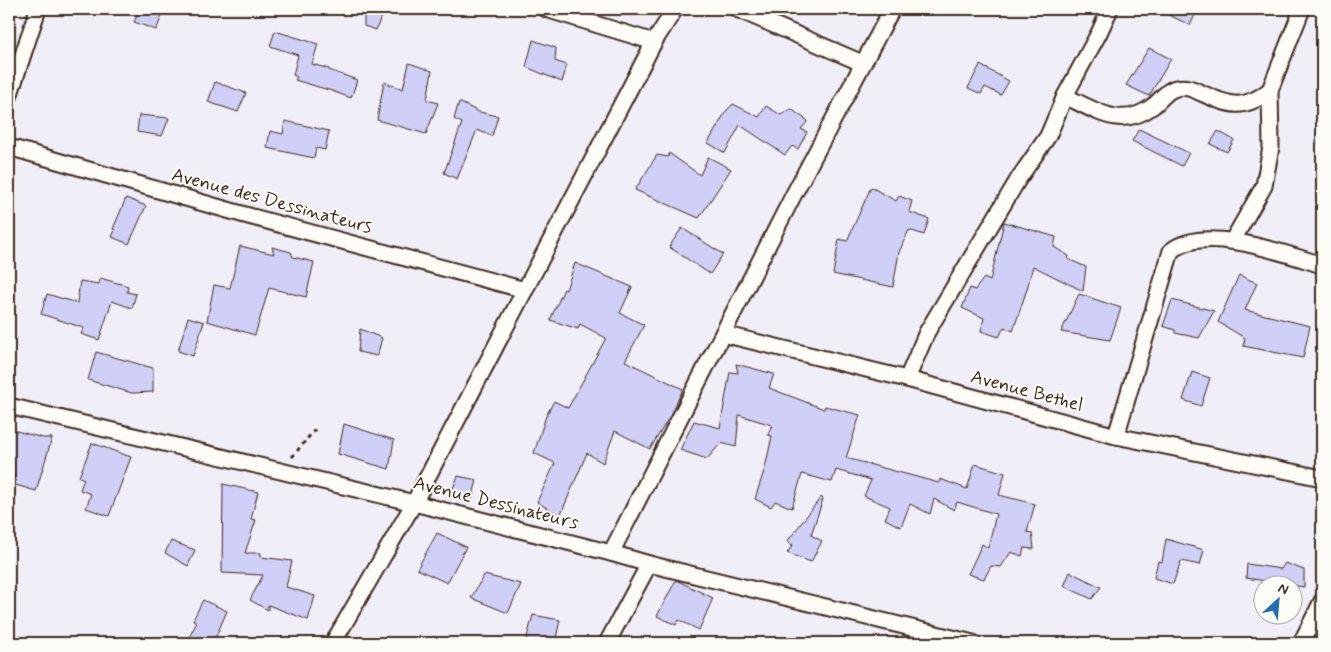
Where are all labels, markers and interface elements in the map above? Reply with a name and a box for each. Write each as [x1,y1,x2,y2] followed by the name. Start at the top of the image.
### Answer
[169,162,375,240] street label: Avenue des Dessinateurs
[968,364,1086,418] street label: Avenue Bethel
[411,470,582,536] street label: Avenue Dessinateurs
[1254,574,1304,624] north arrow
[1275,579,1291,599] text: N

